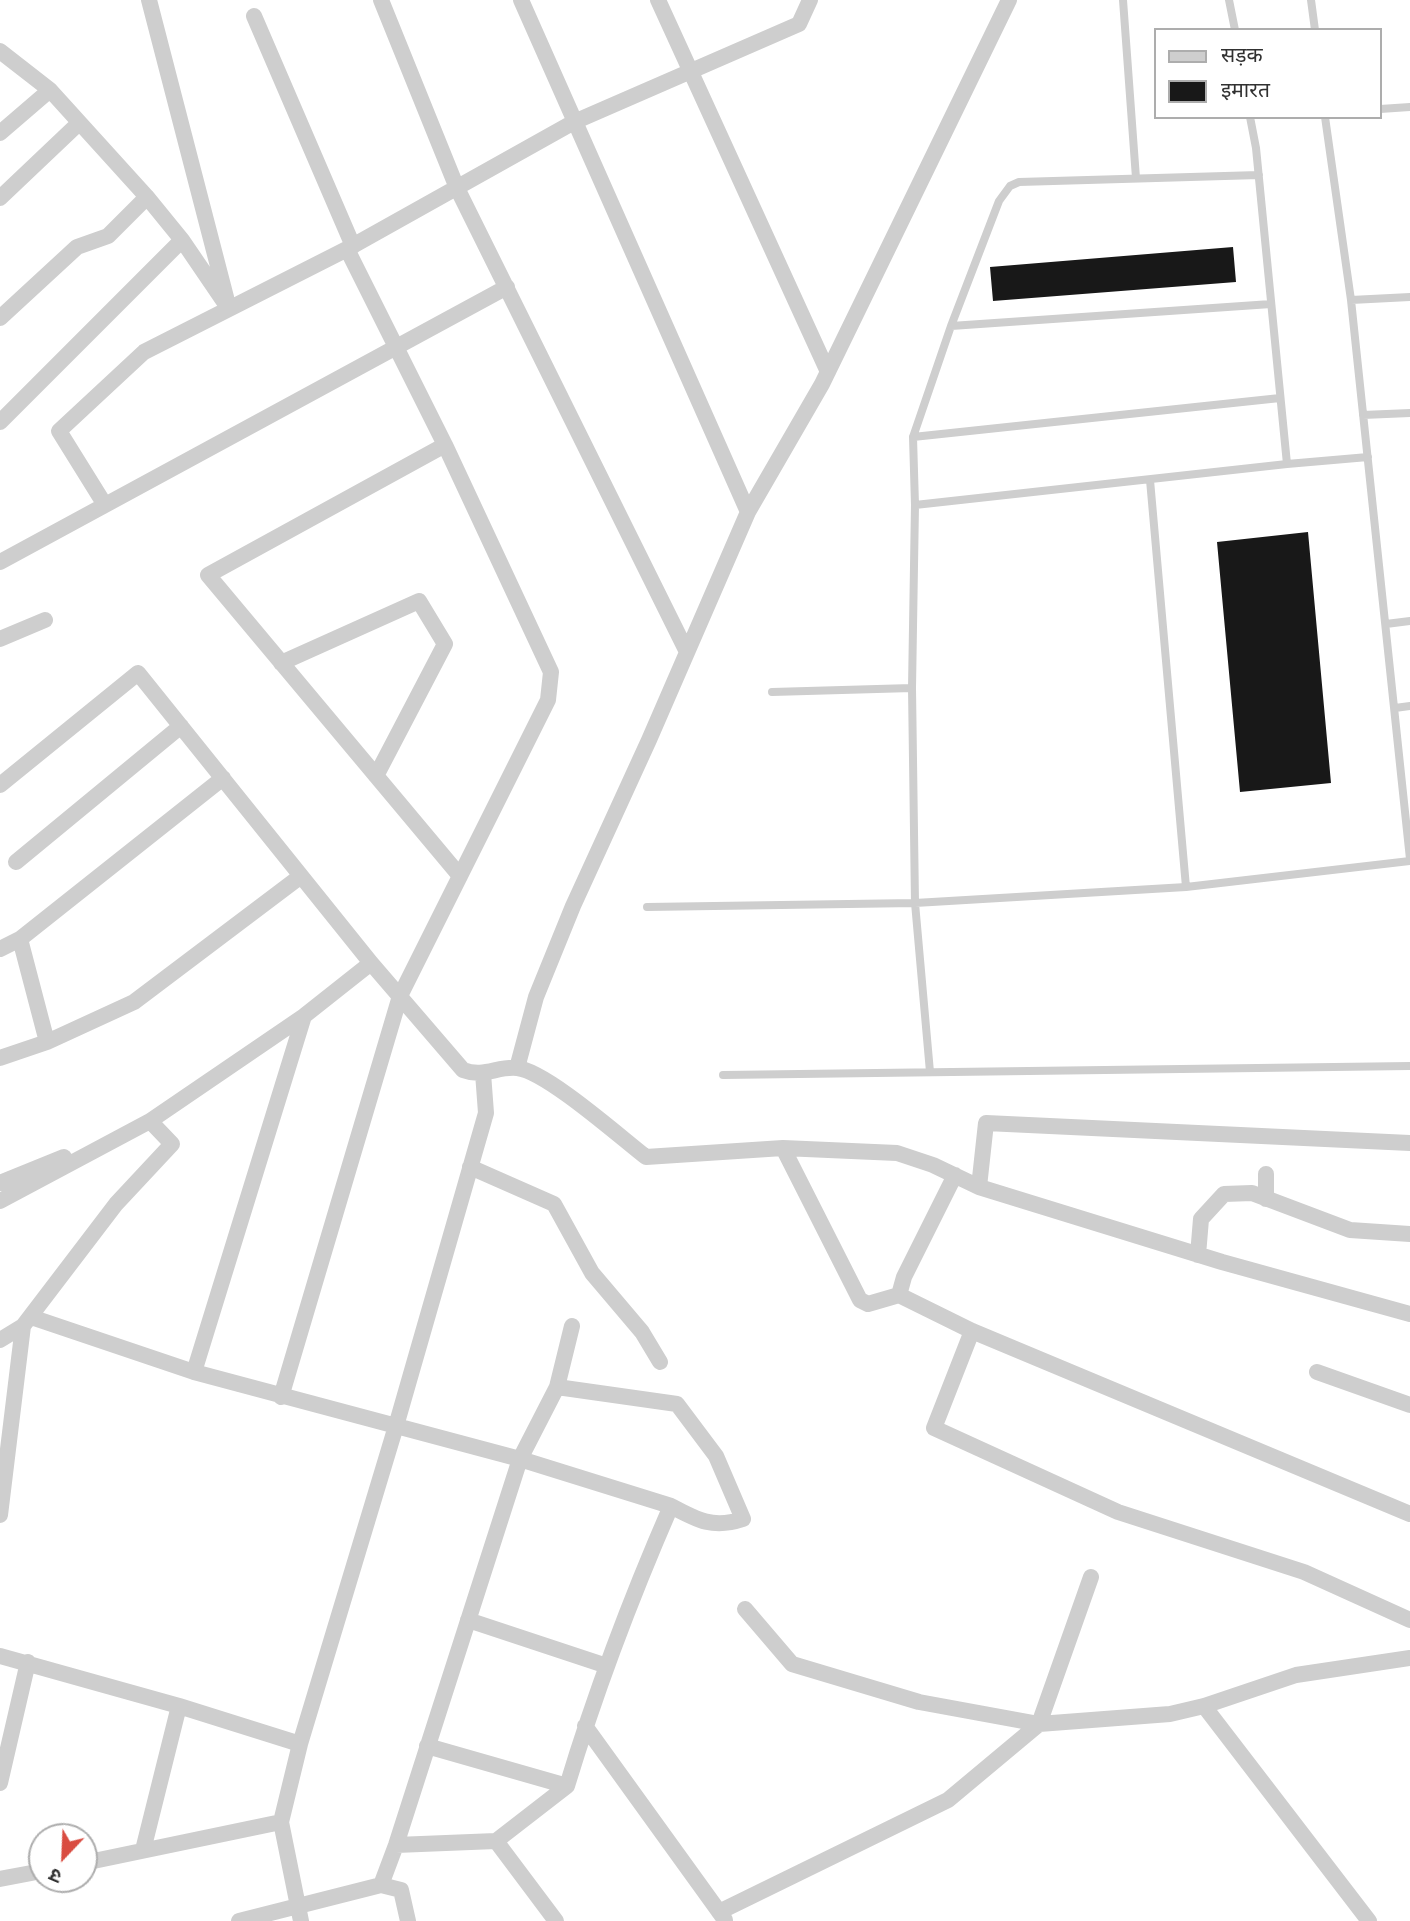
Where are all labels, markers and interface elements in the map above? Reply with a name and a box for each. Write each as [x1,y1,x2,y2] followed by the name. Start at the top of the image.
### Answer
[1154,28,1382,119] legend
[1221,42,1263,67] text: सड़क
[1221,77,1270,102] text: इमारत
[28,1823,98,1893] north arrow
[46,1863,65,1889] text: उ

